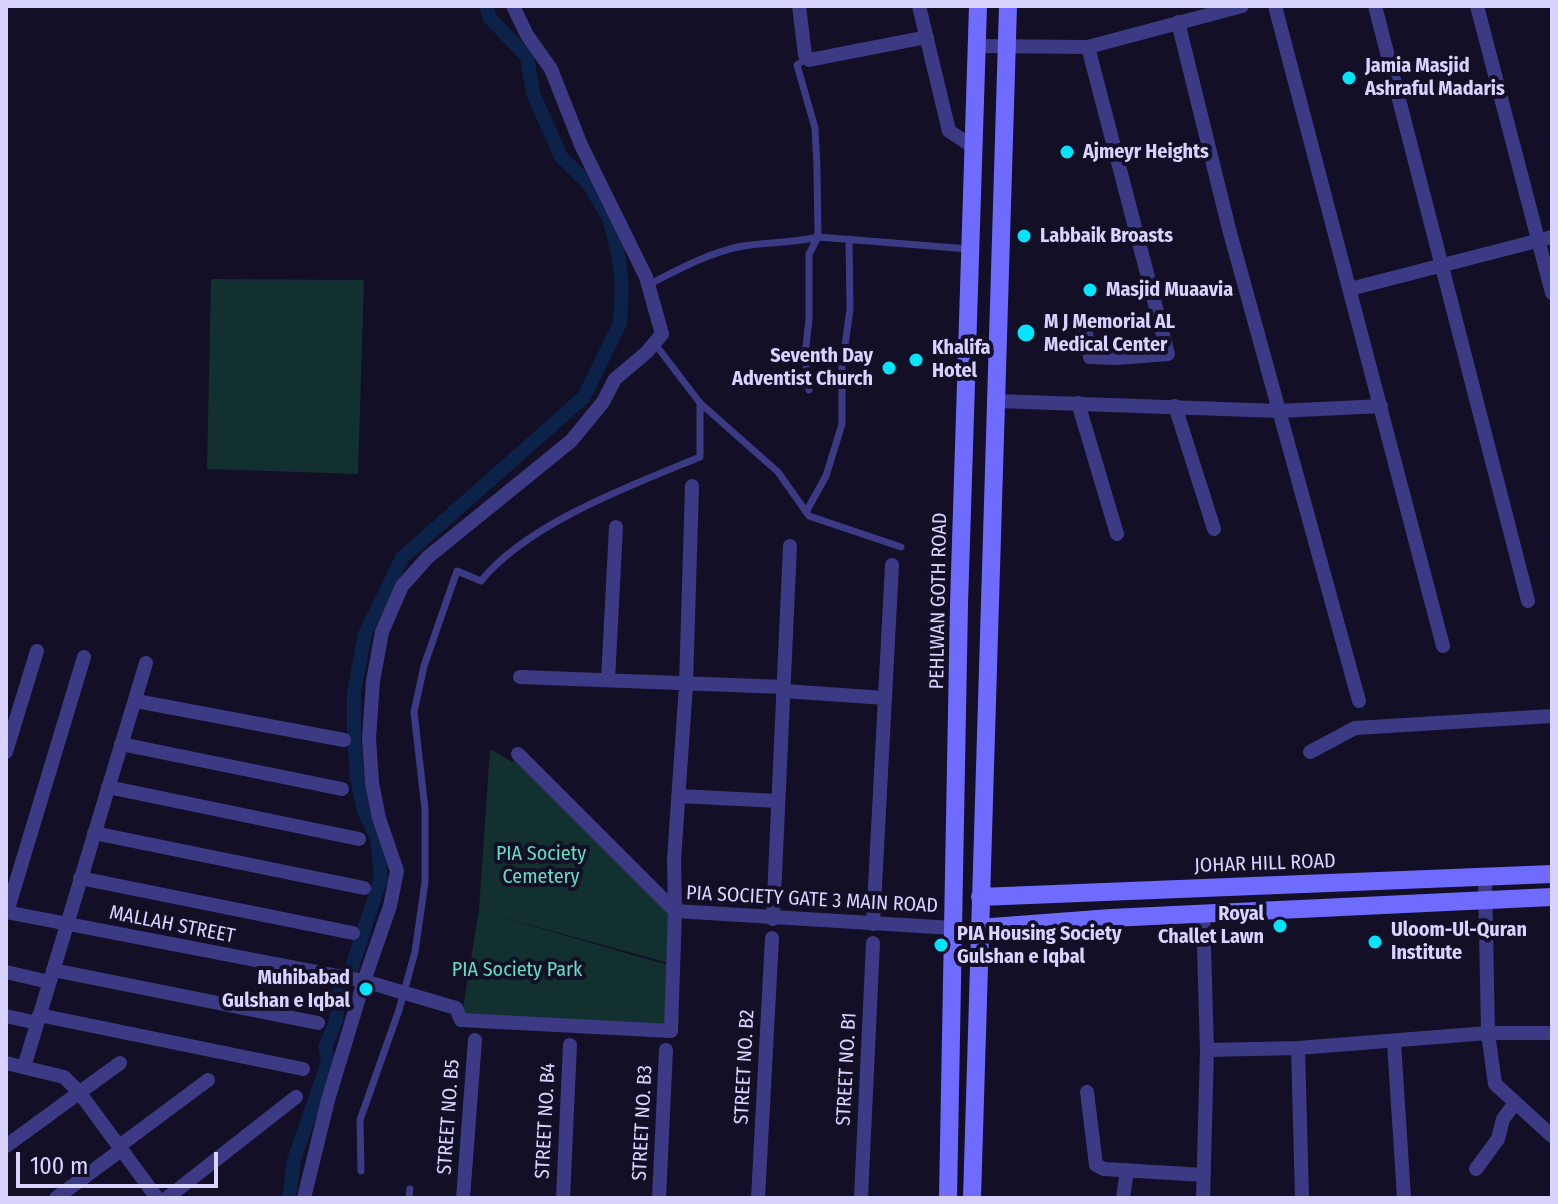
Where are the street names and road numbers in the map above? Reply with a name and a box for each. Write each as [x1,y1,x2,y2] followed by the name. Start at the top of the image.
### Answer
[925,512,953,690] street label: PEHLWAN GOTH ROAD
[1194,850,1336,878] street label: JOHAR HILL ROAD
[685,881,939,919] street label: PIA SOCIETY GATE 3 MAIN ROAD
[107,901,237,949] street label: MALLAH STREET
[730,1009,760,1125] street label: STREET NO. B2
[832,1012,862,1126] street label: STREET NO. B1
[433,1059,465,1175] street label: STREET NO. B5
[531,1062,561,1180] street label: STREET NO. B4
[628,1065,658,1181] street label: STREET NO. B3

